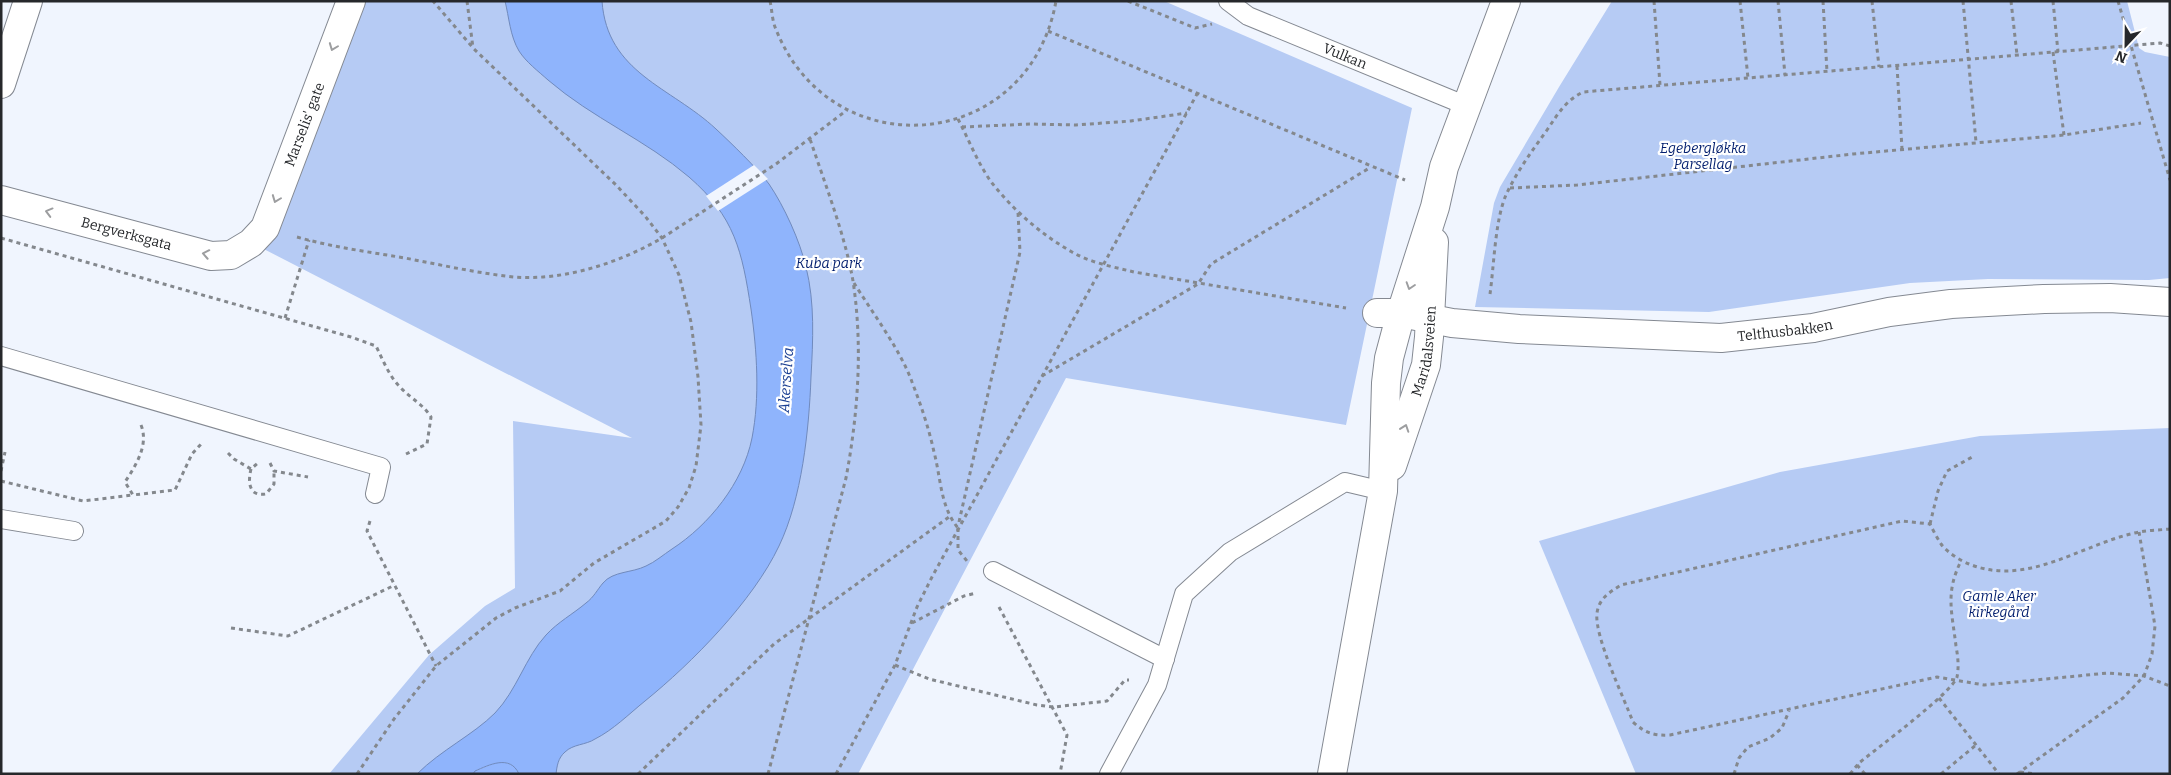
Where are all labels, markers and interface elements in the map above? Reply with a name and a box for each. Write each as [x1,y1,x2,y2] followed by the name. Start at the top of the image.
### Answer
[2101,20,2151,70] north arrow
[1321,40,1369,73] street label: Vulkan
[329,42,340,51] one-way arrow
[2113,47,2130,66] text: N
[281,80,328,169] street label: Marselis' gate
[1660,140,1746,173] park label: Egebergløkka Parsellag
[272,194,282,203] one-way arrow
[46,208,54,218] one-way arrow
[79,214,174,254] street label: Bergverksgata
[202,249,211,260] one-way arrow
[796,255,863,272] park label: Kuba park
[1405,282,1415,290] one-way arrow
[1408,305,1440,399] street label: Maridalsveien
[1737,316,1834,345] street label: Telthusbakken
[775,347,797,414] water label: Akerselva
[1399,425,1409,433] one-way arrow
[1962,588,2037,621] park label: Gamle Aker kirkegård

